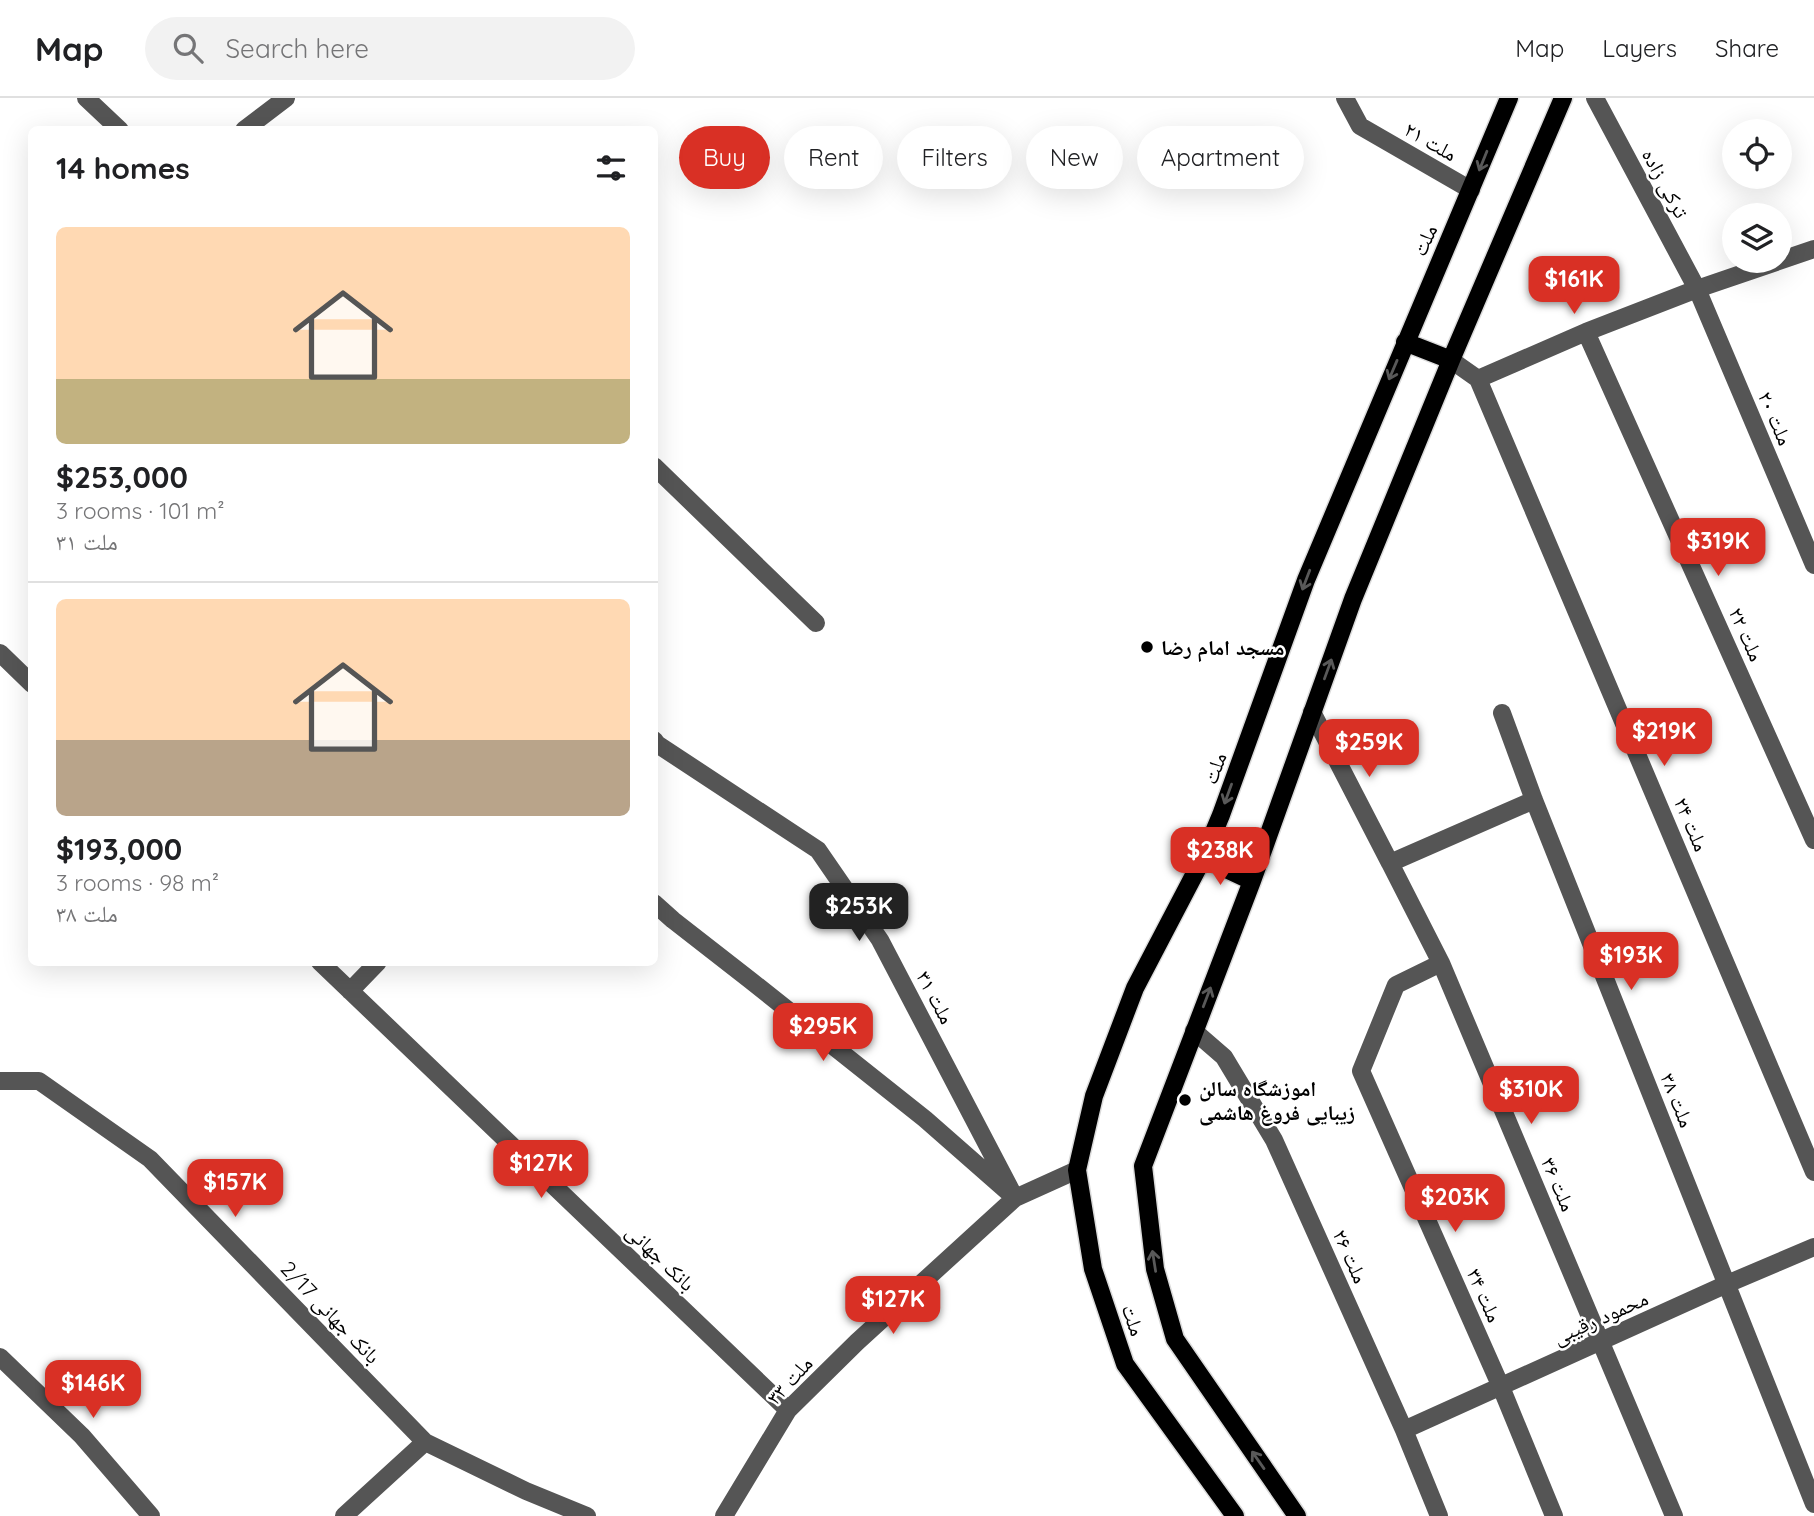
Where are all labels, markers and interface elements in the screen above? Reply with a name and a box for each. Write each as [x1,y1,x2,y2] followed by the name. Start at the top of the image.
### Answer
[145,17,635,80] search box
[35,28,103,69] text: Map
[169,29,207,67] icon: search
[225,32,369,65] text: Search here
[1515,33,1564,63] text: Map
[1602,33,1677,63] text: Layers
[1715,33,1779,63] text: Share
[1400,116,1462,166] street label: ملت ۲۱
[1722,119,1792,273] map controls
[1722,119,1792,189] button: locate
[679,126,770,189] chip: Buy
[784,126,883,189] chip: Rent
[897,126,1012,189] chip: Filters
[1026,126,1123,189] chip: New
[1137,126,1304,189] chip: Apartment
[1636,144,1695,223] street label: ترکی زاده
[56,149,190,187] text: 14 homes
[592,149,630,187] icon: filters
[1475,150,1488,171] one-way arrow
[1722,203,1792,273] button: layers
[1406,220,1442,260] street label: ملت
[1525,256,1623,316] pin: $161K
[1545,264,1603,293] text: $161K
[280,272,406,398] icon: home
[1386,359,1399,381] one-way arrow
[1753,387,1799,449] street label: ملت ۲۰
[56,458,188,496] text: $253,000
[56,496,225,525] text: 3 rooms · 101 m²
[1669,518,1767,578] pin: $319K
[1686,526,1750,555] text: $319K
[56,527,118,556] text: ملت ۳۱
[1298,569,1311,591] one-way arrow
[1724,603,1770,665] street label: ملت ۲۲
[1161,634,1284,662] place label: مسجد امام رضا
[1139,639,1155,655] marker: مسجد امام رضا
[280,644,406,770] icon: home
[1323,658,1335,680] one-way arrow
[1615,708,1713,768] pin: $219K
[1632,716,1696,745] text: $219K
[1320,720,1418,779] pin: $259K
[1335,727,1403,756] text: $259K
[1196,749,1232,787] street label: ملت
[1221,783,1233,805] one-way arrow
[1669,793,1715,855] street label: ملت ۲۴
[1171,828,1269,887] pin: $238K
[56,830,182,868] text: $193,000
[1187,835,1253,864] text: $238K
[56,868,219,897] text: 3 rooms · 98 m²
[810,884,908,943] pin: $253K
[825,891,893,920] text: $253K
[56,899,118,928] text: ملت ۳۸
[1582,932,1680,992] pin: $193K
[1599,940,1663,969] text: $193K
[911,966,961,1028] street label: ملت ۳۱
[1202,987,1214,1008] one-way arrow
[774,1004,872,1063] pin: $295K
[789,1011,857,1040] text: $295K
[1482,1066,1580,1126] pin: $310K
[1655,1069,1701,1131] street label: ملت ۳۸
[1499,1074,1563,1103] text: $310K
[1199,1075,1355,1126] place label: اموزشگاه سالن زیبایی فروغ هاشمی
[1177,1092,1193,1108] marker: اموزشگاه سالن زیبایی فروغ هاشمی
[492,1140,590,1200] pin: $127K
[509,1148,573,1177] text: $127K
[1536,1153,1582,1215] street label: ملت ۳۶
[186,1160,284,1219] pin: $157K
[203,1167,267,1196] text: $157K
[1406,1174,1504,1234] pin: $203K
[1421,1182,1489,1211] text: $203K
[620,1218,701,1297] street label: بانک جهانی
[1328,1225,1374,1287] street label: ملت ۲۶
[1147,1250,1160,1273] one-way arrow
[275,1255,386,1369] street label: بانک جهانی 2/17
[1462,1264,1508,1326] street label: ملت ۳۴
[844,1276,942,1336] pin: $127K
[861,1284,925,1313] text: $127K
[1548,1284,1652,1350] street label: محمود رقیبی
[1117,1301,1151,1339] street label: ملت
[760,1350,818,1410] street label: ملت ۳۳
[44,1360,142,1420] pin: $146K
[61,1368,125,1397] text: $146K
[1251,1451,1265,1470] one-way arrow

